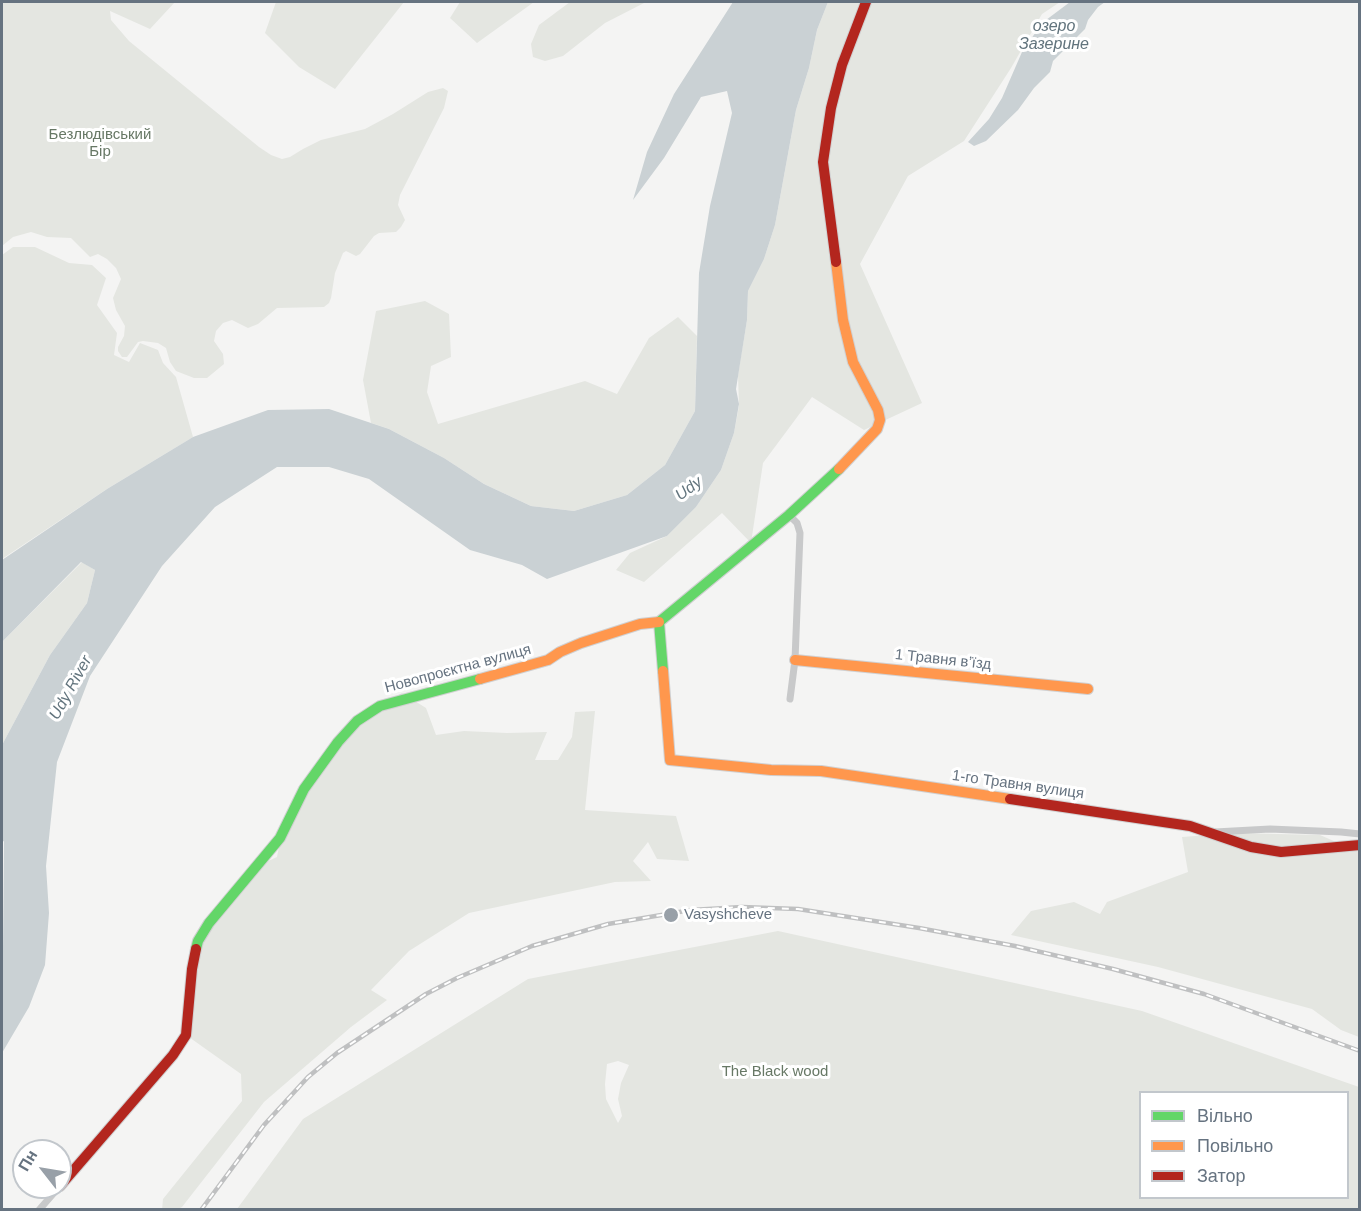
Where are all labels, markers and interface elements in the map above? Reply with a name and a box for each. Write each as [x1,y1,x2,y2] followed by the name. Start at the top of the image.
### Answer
[1019,17,1089,55] water label: озеро Зазерине
[49,126,151,161] park label: Безлюдівський Бір
[672,473,706,505] water label: Udy
[383,641,533,697] street label: Новопроєктна вулиця
[894,646,992,674] street label: 1 Травня в’їзд
[46,653,96,723] water label: Udy River
[951,767,1085,803] street label: 1-го Травня вулиця
[662,906,680,924] marker: Vasyshcheve
[684,906,772,924] place label: Vasyshcheve
[722,1063,828,1081] park label: The Black wood
[1139,1091,1349,1199] legend
[1197,1106,1253,1126] text: Вільно
[1197,1136,1273,1156] text: Повільно
[12,1139,72,1199] north arrow
[15,1147,41,1174] text: Пн
[1197,1166,1246,1186] text: Затор

